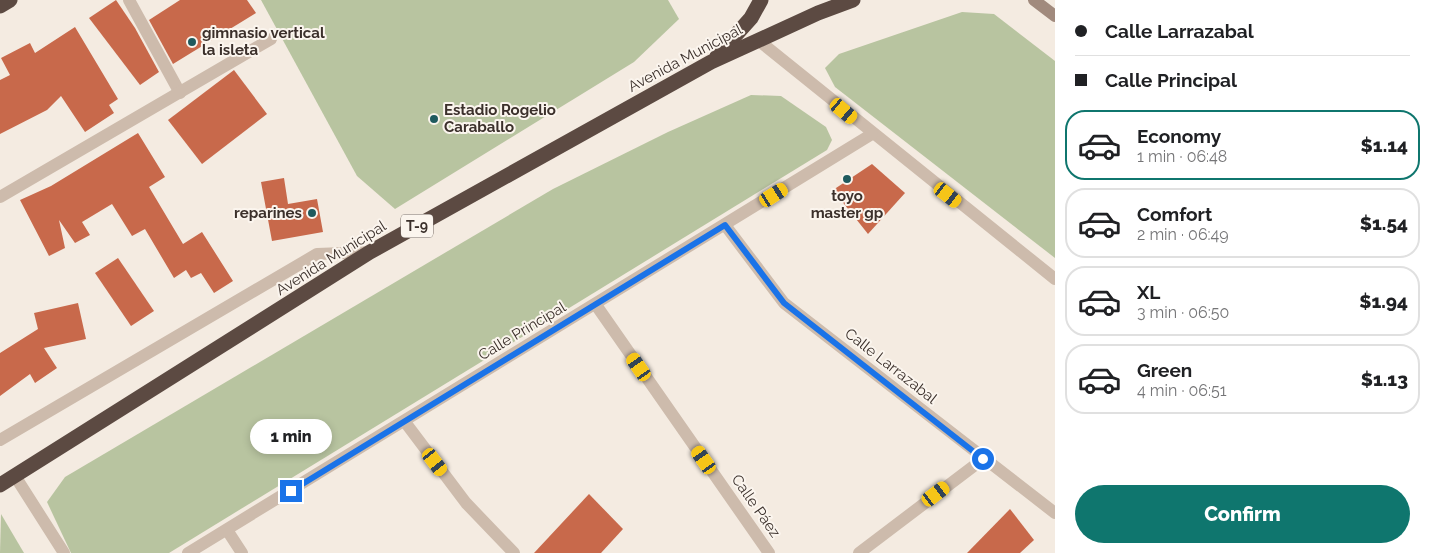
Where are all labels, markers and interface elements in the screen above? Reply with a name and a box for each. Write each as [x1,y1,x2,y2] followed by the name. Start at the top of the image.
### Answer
[625,20,746,96] street label: Avenida Municipal
[1105,20,1254,42] text: Calle Larrazabal
[202,24,325,59] place label: gimnasio vertical la isleta
[186,36,198,48] marker: gimnasio vertical la isleta
[1105,69,1237,91] text: Calle Principal
[827,96,860,126] car
[444,101,556,136] place label: Estadio Rogelio Caraballo
[428,113,440,125] marker: Estadio Rogelio Caraballo
[1077,123,1122,168] icon: car
[1137,125,1221,147] text: Economy
[1361,134,1408,156] text: $1.14
[1137,147,1227,166] text: 1 min · 06:48
[841,173,853,185] marker: toyo master gp
[931,180,964,210] car
[757,181,790,209] car
[811,187,884,222] place label: toyo master gp
[1077,201,1122,246] icon: car
[1137,203,1212,225] text: Comfort
[234,204,302,222] place label: reparines
[306,207,318,219] marker: reparines
[1360,212,1408,234] text: $1.54
[401,215,433,238] road number: T-9
[273,216,390,299] street label: Avenida Municipal
[1137,225,1229,244] text: 2 min · 06:49
[1077,279,1122,324] icon: car
[1137,281,1160,303] text: XL
[1359,290,1408,312] text: $1.94
[475,297,570,364] street label: Calle Principal
[1137,303,1229,322] text: 3 min · 06:50
[841,324,941,408] street label: Calle Larrazabal
[624,350,653,384] car
[1077,357,1122,402] icon: car
[1137,359,1192,381] text: Green
[1361,368,1408,390] text: $1.13
[1137,381,1227,400] text: 4 min · 06:51
[250,418,332,454] callout: 1 min
[270,427,312,446] text: 1 min
[689,443,718,477] car
[419,446,450,478] car
[972,448,994,470] route start
[728,471,784,541] street label: Calle Páez
[919,479,952,509] car
[280,480,302,502] route end
[1075,485,1410,543] button: Confirm

